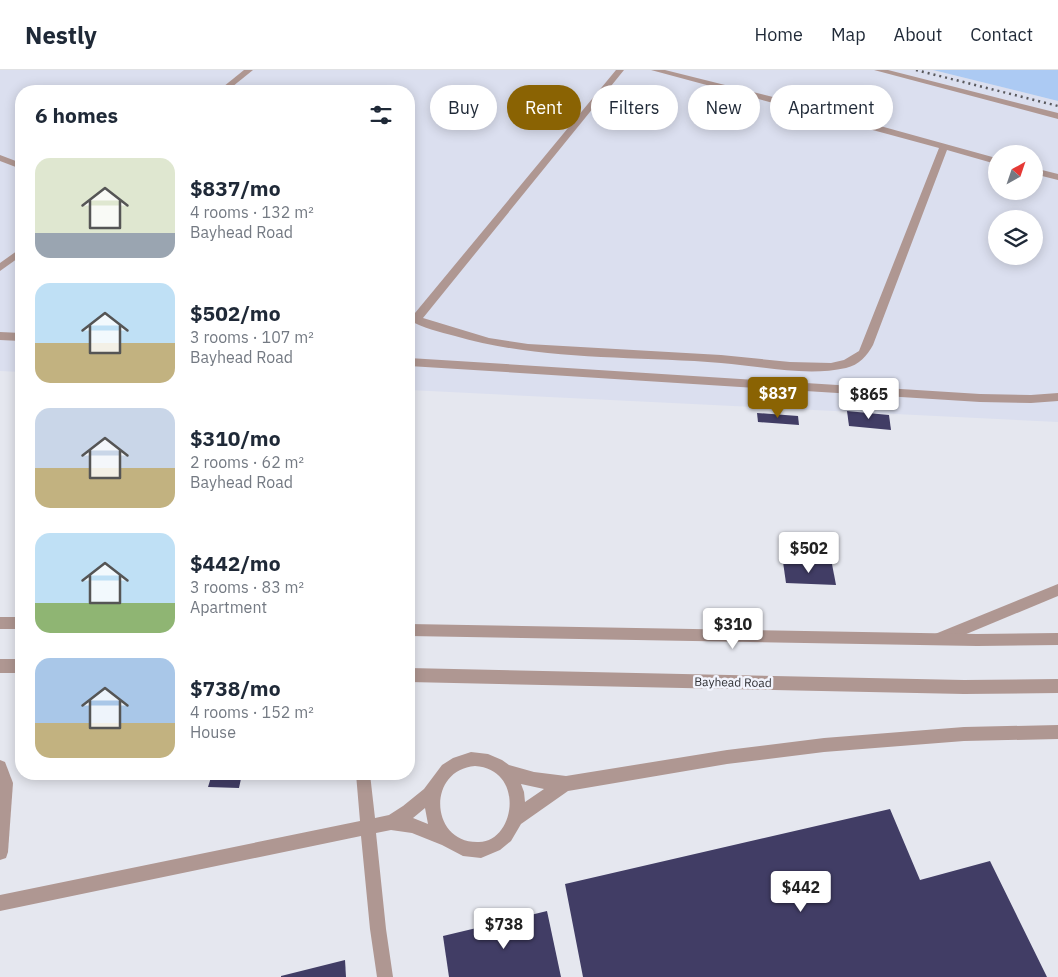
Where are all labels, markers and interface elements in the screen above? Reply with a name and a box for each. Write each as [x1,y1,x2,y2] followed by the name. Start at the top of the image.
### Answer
[25,19,97,51] text: Nestly
[755,23,803,46] text: Home
[831,23,866,46] text: Map
[894,23,942,46] text: About
[970,23,1033,46] text: Contact
[430,85,497,130] chip: Buy
[507,85,581,130] chip: Rent
[591,85,678,130] chip: Filters
[688,85,760,130] chip: New
[770,85,893,130] chip: Apartment
[35,101,118,129] text: 6 homes
[367,101,395,129] icon: filters
[988,145,1042,200] north arrow
[988,145,1043,265] map controls
[190,174,281,202] text: $837/mo
[75,178,135,238] icon: home
[190,202,314,222] text: 4 rooms · 132 m²
[988,210,1043,265] button: layers
[190,222,293,242] text: Bayhead Road
[190,299,281,327] text: $502/mo
[75,303,135,363] icon: home
[190,327,314,347] text: 3 rooms · 107 m²
[190,347,293,367] text: Bayhead Road
[748,376,808,419] pin: $837
[839,378,899,420] pin: $865
[759,383,797,403] text: $837
[850,384,888,404] text: $865
[190,424,281,452] text: $310/mo
[75,428,135,488] icon: home
[190,452,304,472] text: 2 rooms · 62 m²
[190,472,293,492] text: Bayhead Road
[779,532,839,574] pin: $502
[790,538,828,558] text: $502
[190,549,281,577] text: $442/mo
[75,553,135,613] icon: home
[190,577,304,597] text: 3 rooms · 83 m²
[190,597,267,617] text: Apartment
[703,608,763,650] pin: $310
[714,614,752,634] text: $310
[190,674,281,702] text: $738/mo
[694,674,772,690] street label: Bayhead Road
[75,678,135,738] icon: home
[190,702,314,722] text: 4 rooms · 152 m²
[190,722,236,742] text: House
[771,870,831,913] pin: $442
[782,877,820,897] text: $442
[474,908,534,950] pin: $738
[485,914,523,934] text: $738

